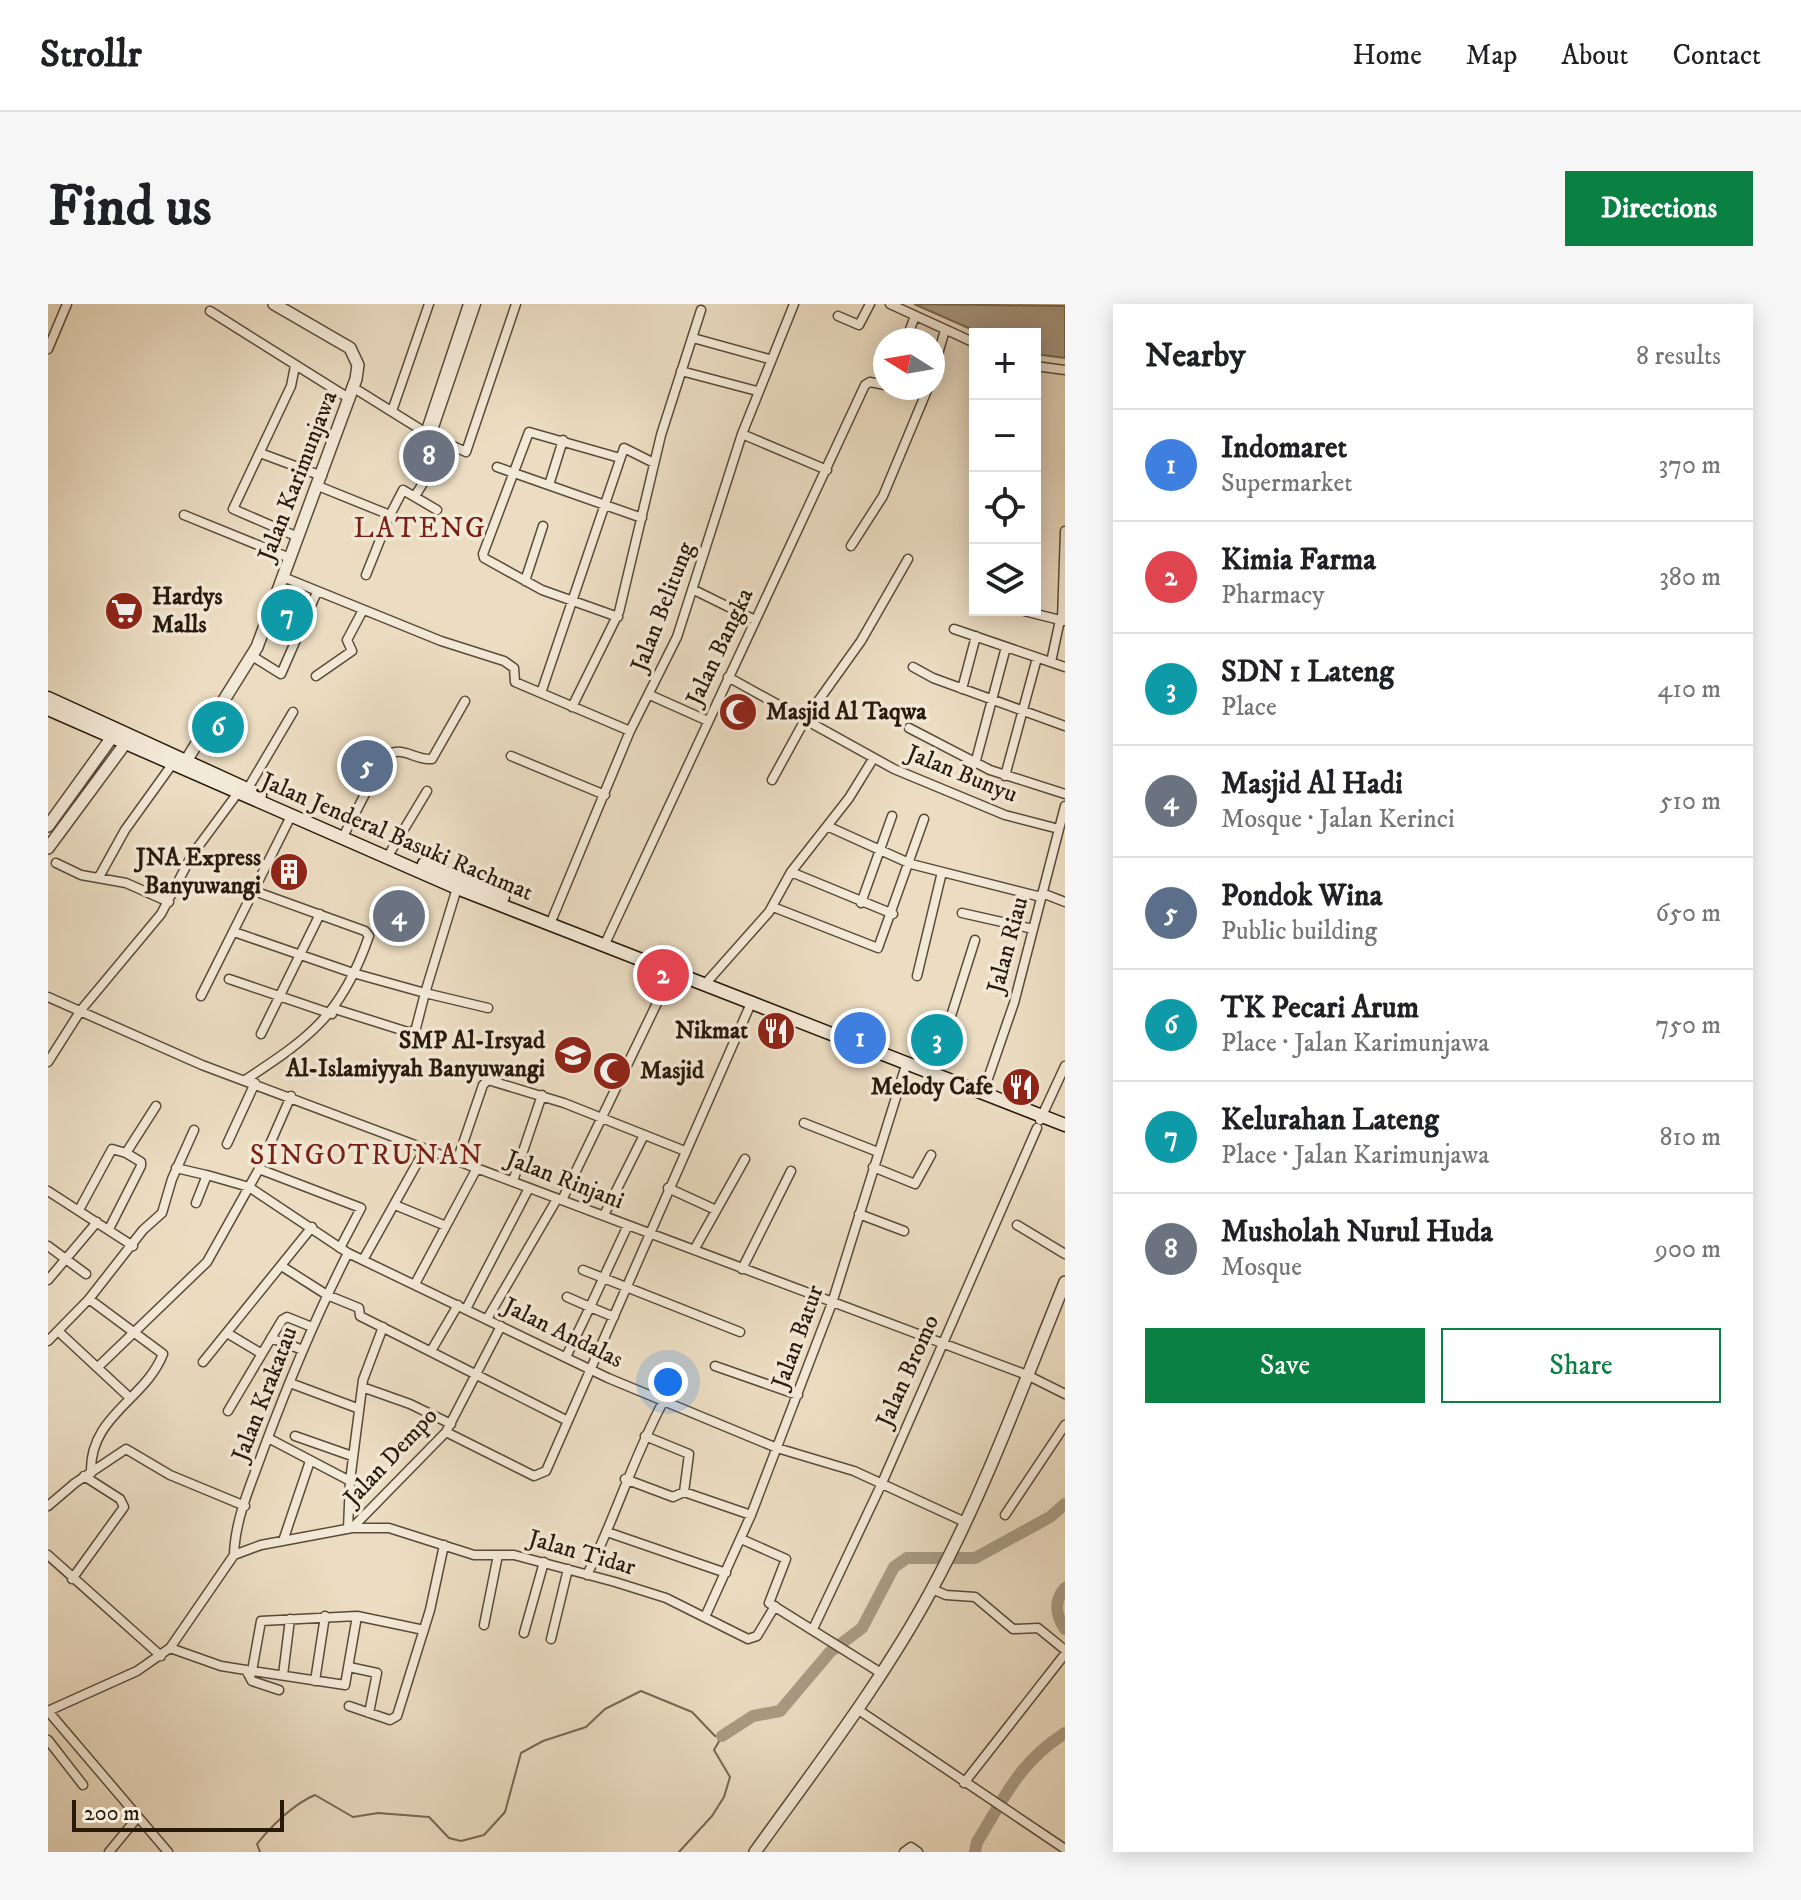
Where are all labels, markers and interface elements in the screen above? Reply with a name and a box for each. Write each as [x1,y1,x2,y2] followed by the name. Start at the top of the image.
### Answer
[40,31,142,79] text: Strollr
[1353,38,1422,73] text: Home
[1466,38,1517,73] text: Map
[1561,38,1628,73] text: About
[1672,38,1761,73] text: Contact
[1565,171,1753,246] button: Directions
[48,173,212,243] text: Find us
[873,328,945,400] north arrow
[969,328,1041,616] map controls
[969,328,1041,400] button: +
[1145,335,1246,377] text: Nearby
[1636,340,1721,373] text: 8 results
[251,386,345,567] street label: Jalan Karimunjawa
[969,400,1041,472] button: −
[403,426,455,486] pin: 8
[1221,430,1347,467] text: Indomaret
[1166,449,1176,482] text: 1
[1659,449,1721,482] text: 370 m
[1221,467,1353,500] text: Supermarket
[969,472,1041,544] button: locate
[353,511,487,546] district label: LATENG
[624,538,702,678] street label: Jalan Belitung
[1221,542,1376,579] text: Kimia Farma
[969,544,1041,616] button: layers
[1165,561,1177,594] text: 2
[1659,561,1721,594] text: 380 m
[1221,579,1325,612] text: Pharmacy
[152,582,222,640] place label: Hardys Malls
[679,583,761,712] street label: Jalan Bangka
[261,585,313,645] pin: 7
[103,590,145,632] supermarket icon: Hardys Malls
[1221,654,1394,691] text: SDN 1 Lateng
[1166,673,1176,706] text: 3
[1657,673,1721,706] text: 410 m
[717,691,759,733] mosque icon: Masjid Al Taqwa
[1221,691,1277,724] text: Place
[192,697,244,757] pin: 6
[766,697,927,727] place label: Masjid Al Taqwa
[341,736,393,796] pin: 5
[901,738,1022,810] street label: Jalan Bunyu
[255,765,538,908] street label: Jalan Jenderal Basuki Rachmat
[1221,766,1403,803] text: Masjid Al Hadi
[1164,785,1178,818] text: 4
[1660,785,1721,818] text: 510 m
[1221,803,1455,836] text: Mosque · Jalan Kerinci
[133,843,261,901] place label: JNA Express Banyuwangi
[268,851,310,893] building icon: JNA Express Banyuwangi
[1221,878,1382,915] text: Pondok Wina
[373,886,425,946] pin: 4
[980,894,1035,998] street label: Jalan Riau
[1165,897,1177,930] text: 5
[1655,897,1721,930] text: 650 m
[1221,915,1377,948] text: Public building
[637,945,689,1005] pin: 2
[1221,990,1419,1027] text: TK Pecari Arum
[834,1008,886,1068] pin: 1
[1164,1009,1178,1042] text: 6
[1655,1009,1721,1042] text: 750 m
[755,1010,797,1052] restaurant icon: Nikmat
[911,1010,963,1070] pin: 3
[675,1016,748,1046] place label: Nikmat
[285,1026,546,1084] place label: SMP Al-Irsyad Al-Islamiyyah Banyuwangi
[1221,1027,1489,1060] text: Place · Jalan Karimunjawa
[552,1034,594,1076] school or university icon: SMP Al-Irsyad Al-Islamiyyah Banyuwangi
[591,1050,633,1092] mosque icon: Masjid
[640,1056,705,1086] place label: Masjid
[1000,1066,1042,1108] restaurant icon: Melody Cafe
[871,1072,993,1102] place label: Melody Cafe
[1221,1102,1439,1139] text: Kelurahan Lateng
[1164,1121,1178,1154] text: 7
[1659,1121,1721,1154] text: 810 m
[250,1138,484,1173] district label: SINGOTRUNAN
[1221,1139,1489,1172] text: Place · Jalan Karimunjawa
[500,1143,628,1216] street label: Jalan Rinjani
[1221,1214,1493,1251] text: Musholah Nurul Huda
[1164,1233,1178,1266] text: 8
[1655,1233,1721,1266] text: 900 m
[1221,1251,1302,1284] text: Mosque
[765,1281,831,1395] street label: Jalan Batur
[496,1290,628,1375] street label: Jalan Andalas
[869,1310,946,1434] street label: Jalan Bromo
[225,1322,304,1467] street label: Jalan Krakatau
[1145,1328,1425,1403] button: Save
[1441,1328,1721,1403] button: Share
[648,1362,688,1402] your location
[336,1401,444,1514] street label: Jalan Dempo
[523,1523,639,1583] street label: Jalan Tidar
[72,1796,284,1832] scale bar
[84,1800,140,1827] text: 200 m

